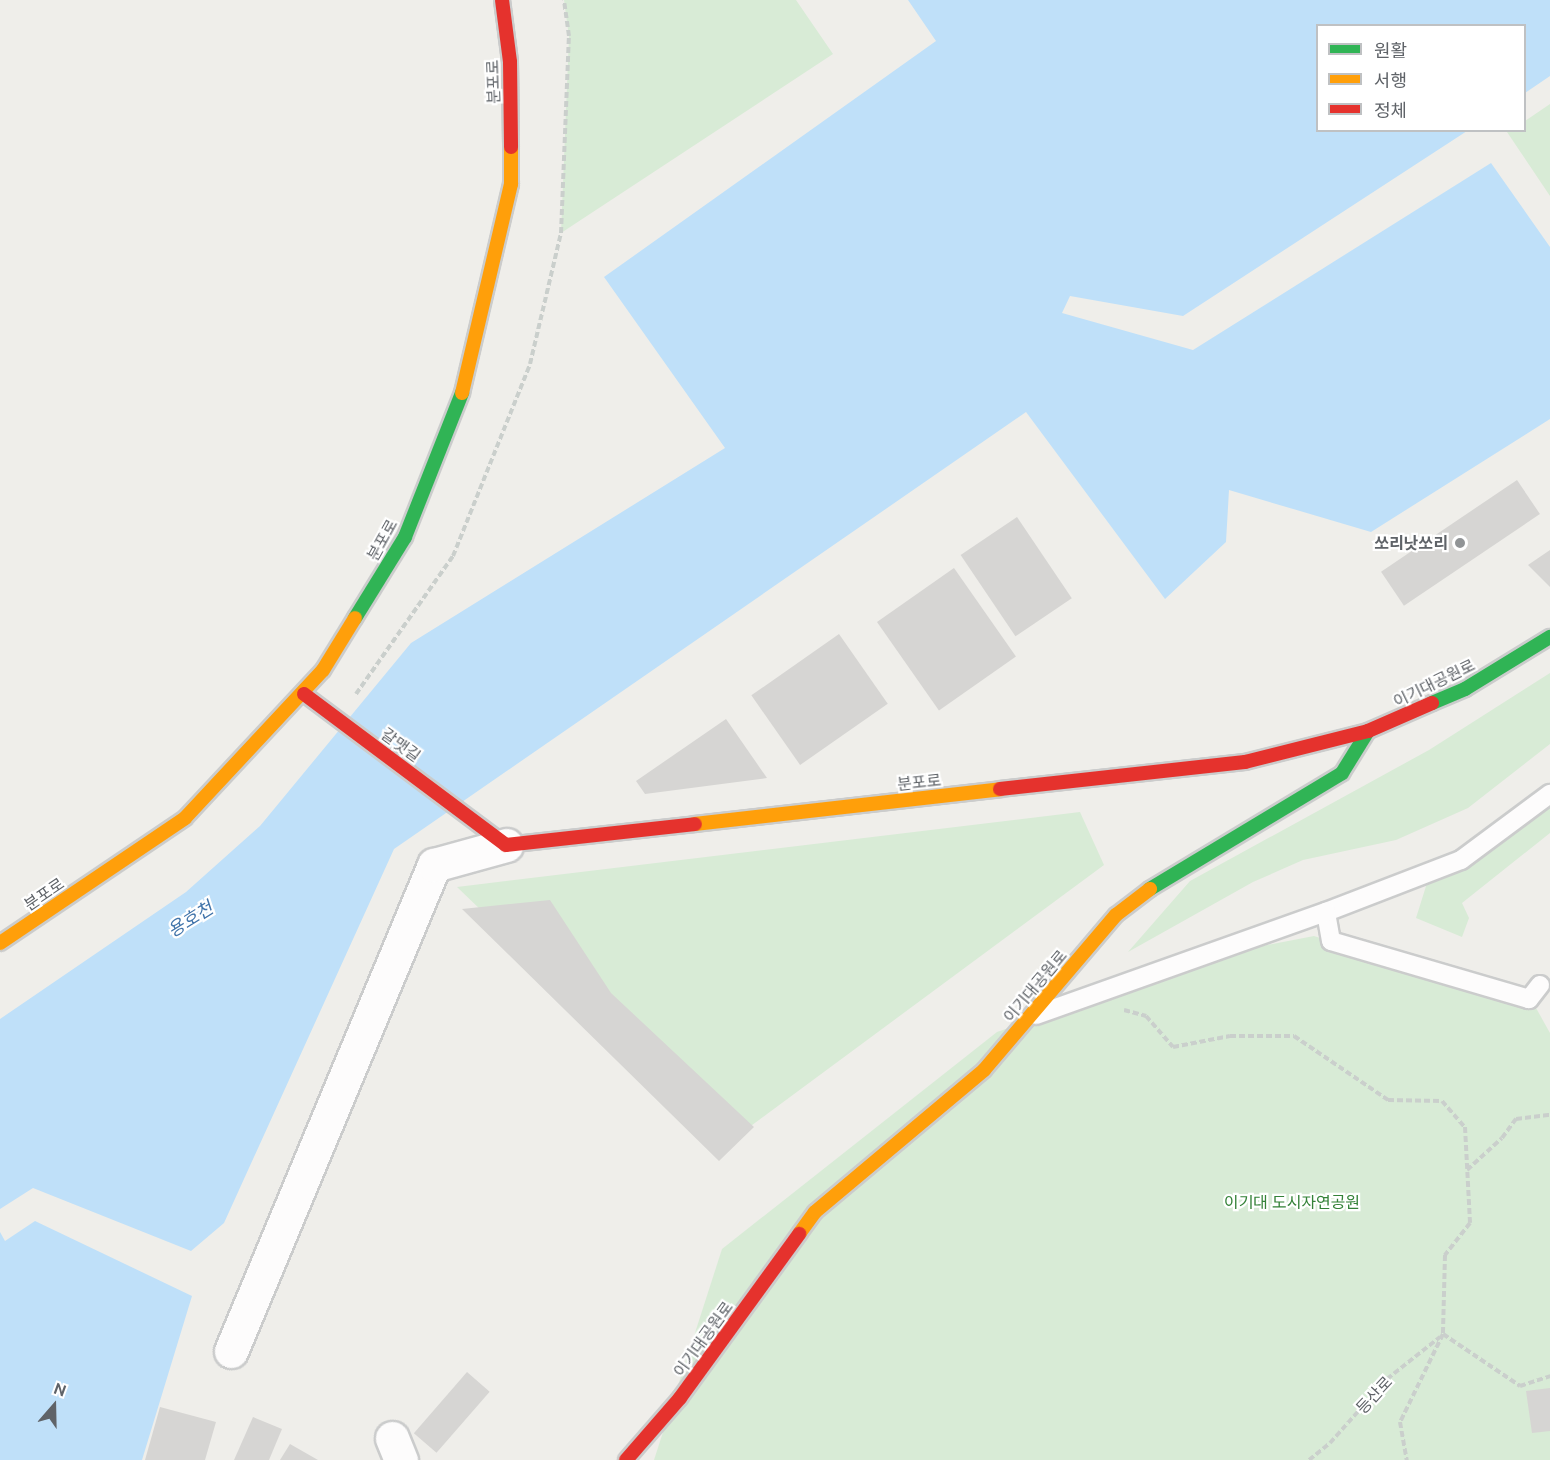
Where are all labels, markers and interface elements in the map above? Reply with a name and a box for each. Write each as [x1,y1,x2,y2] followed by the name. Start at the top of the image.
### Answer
[1316,24,1526,132] legend
[1374,40,1407,60] text: 원활
[483,60,503,104] street label: 분포로
[1374,70,1407,90] text: 서행
[1374,100,1407,120] text: 정체
[363,516,401,564] street label: 분포로
[1374,533,1448,553] place label: 쏘리낫쏘리
[1453,536,1467,550] marker: 쏘리낫쏘리
[1390,655,1478,711] street label: 이기대공원로
[377,724,425,766] street label: 갈맷길
[896,770,942,794] street label: 분포로
[20,874,68,914] street label: 분포로
[163,897,217,941] water label: 용호천
[999,946,1071,1026] street label: 이기대공원로
[1224,1192,1360,1212] park label: 이기대 도시자연공원
[669,1298,737,1380] street label: 이기대공원로
[1352,1372,1396,1418] street label: 등산로
[24,1376,84,1436] north arrow
[51,1379,69,1400] text: N

